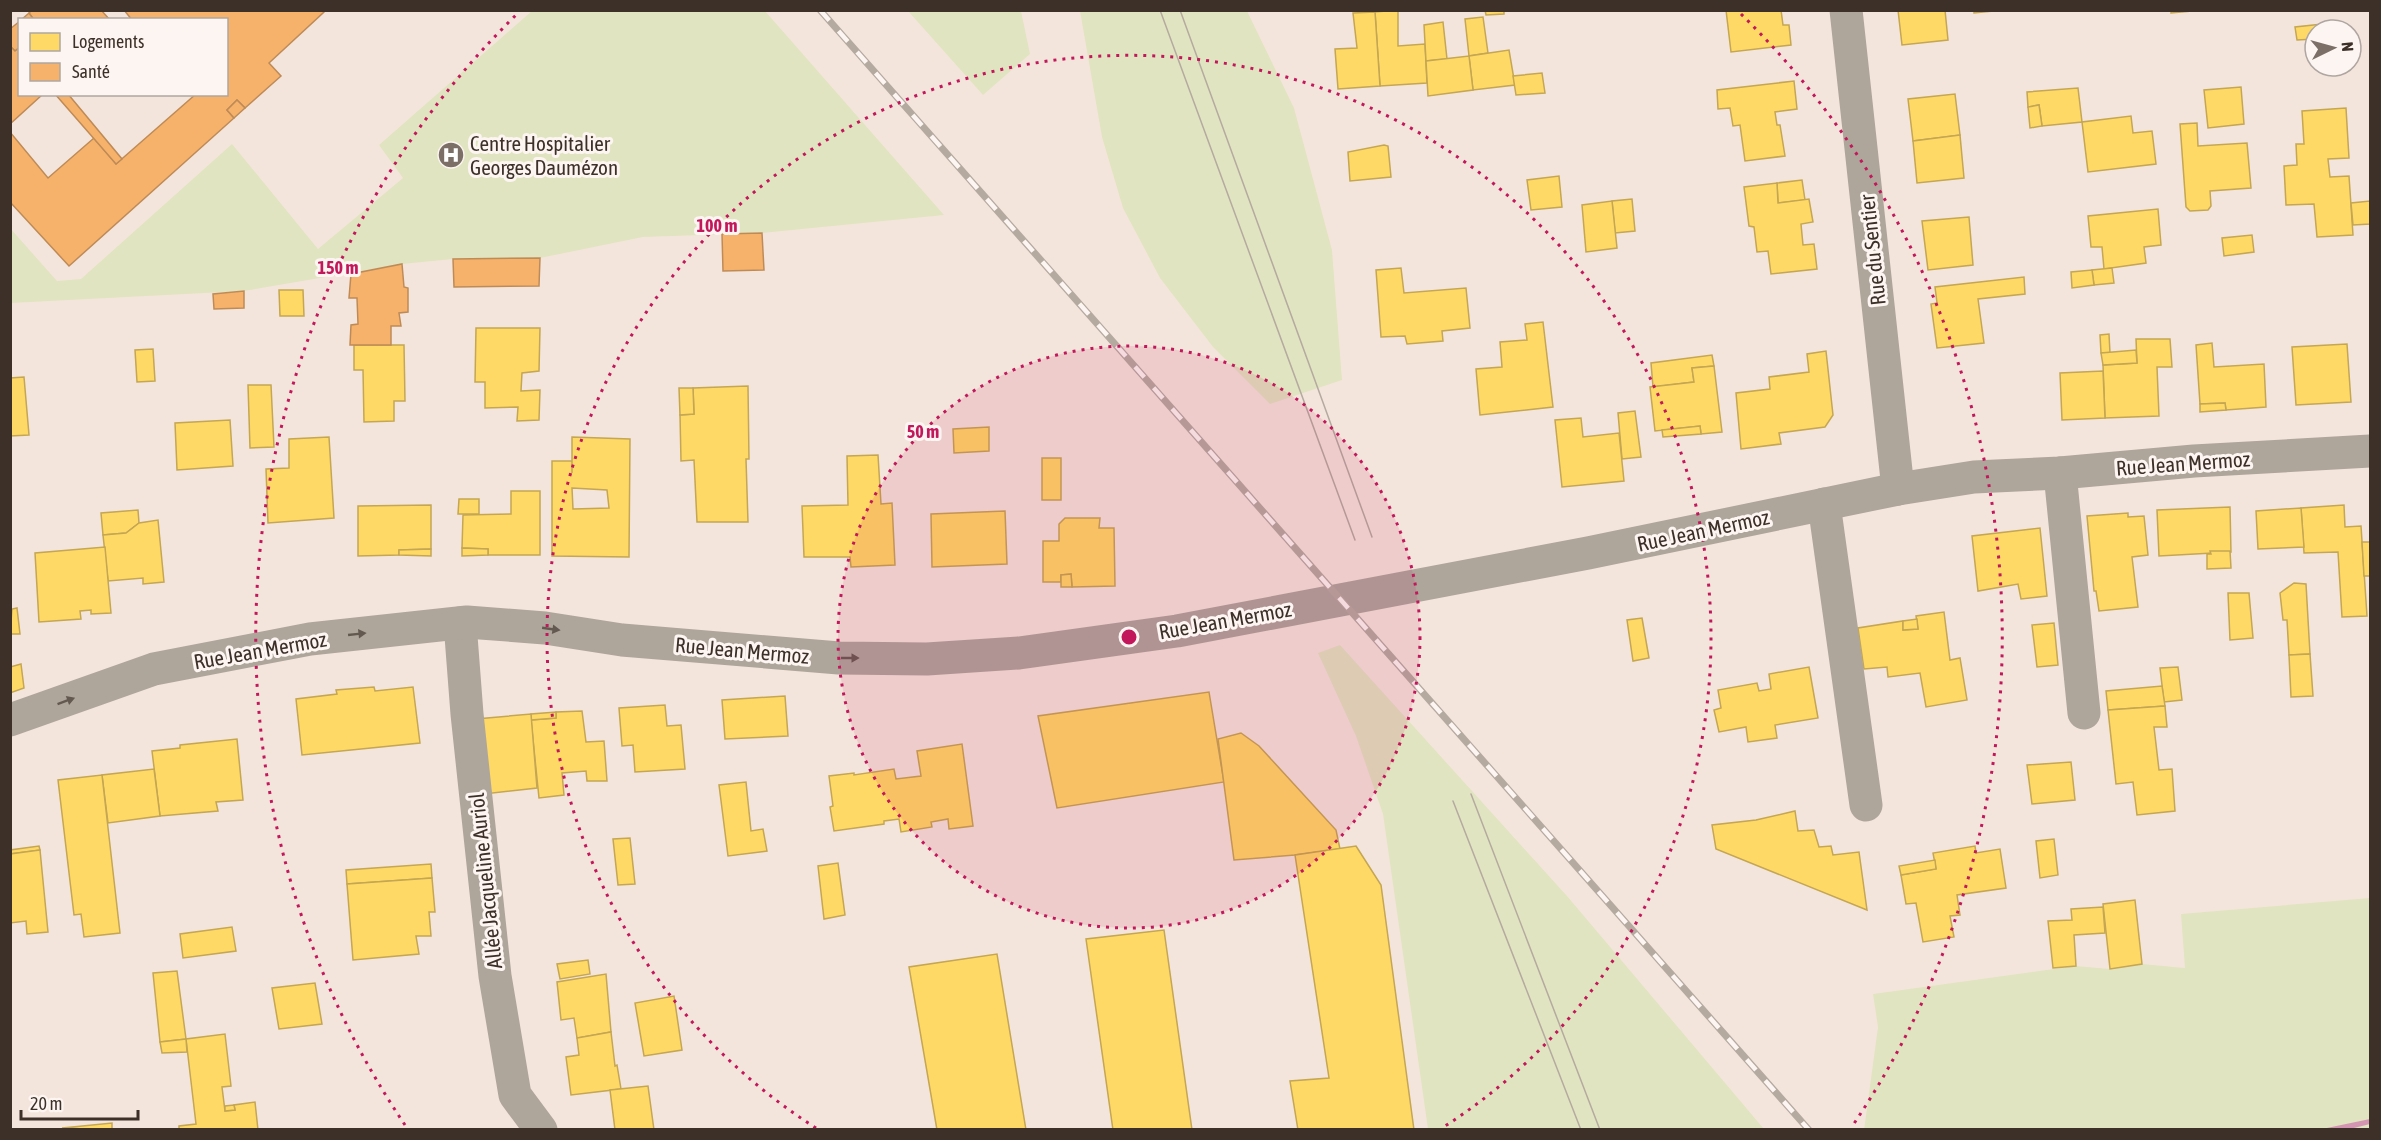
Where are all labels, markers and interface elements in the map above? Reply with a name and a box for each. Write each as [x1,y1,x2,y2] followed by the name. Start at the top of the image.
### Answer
[18,18,228,96] legend
[2303,18,2363,78] north arrow
[72,31,144,52] text: Logements
[2339,41,2357,52] text: N
[72,61,110,82] text: Santé
[470,131,618,179] place label: Centre Hospitalier Georges Daumézon
[436,140,466,170] hospital icon: Centre Hospitalier Georges Daumézon
[1854,193,1890,307] street label: Rue du Sentier
[697,215,737,236] text: 100 m
[318,257,358,278] text: 150 m
[907,421,939,442] text: 50 m
[2115,446,2251,480] street label: Rue Jean Mermoz
[1635,504,1772,556] street label: Rue Jean Mermoz
[1157,596,1294,643] street label: Rue Jean Mermoz
[542,625,561,634] one-way arrow
[192,626,329,673] street label: Rue Jean Mermoz
[1119,627,1139,647] centre of rings
[348,629,367,639] one-way arrow
[674,632,810,668] street label: Rue Jean Mermoz
[840,653,859,663] one-way arrow
[57,695,75,705] one-way arrow
[464,791,506,970] street label: Allée Jacqueline Auriol
[21,1083,138,1121] scale bar
[30,1093,62,1114] text: 20 m

